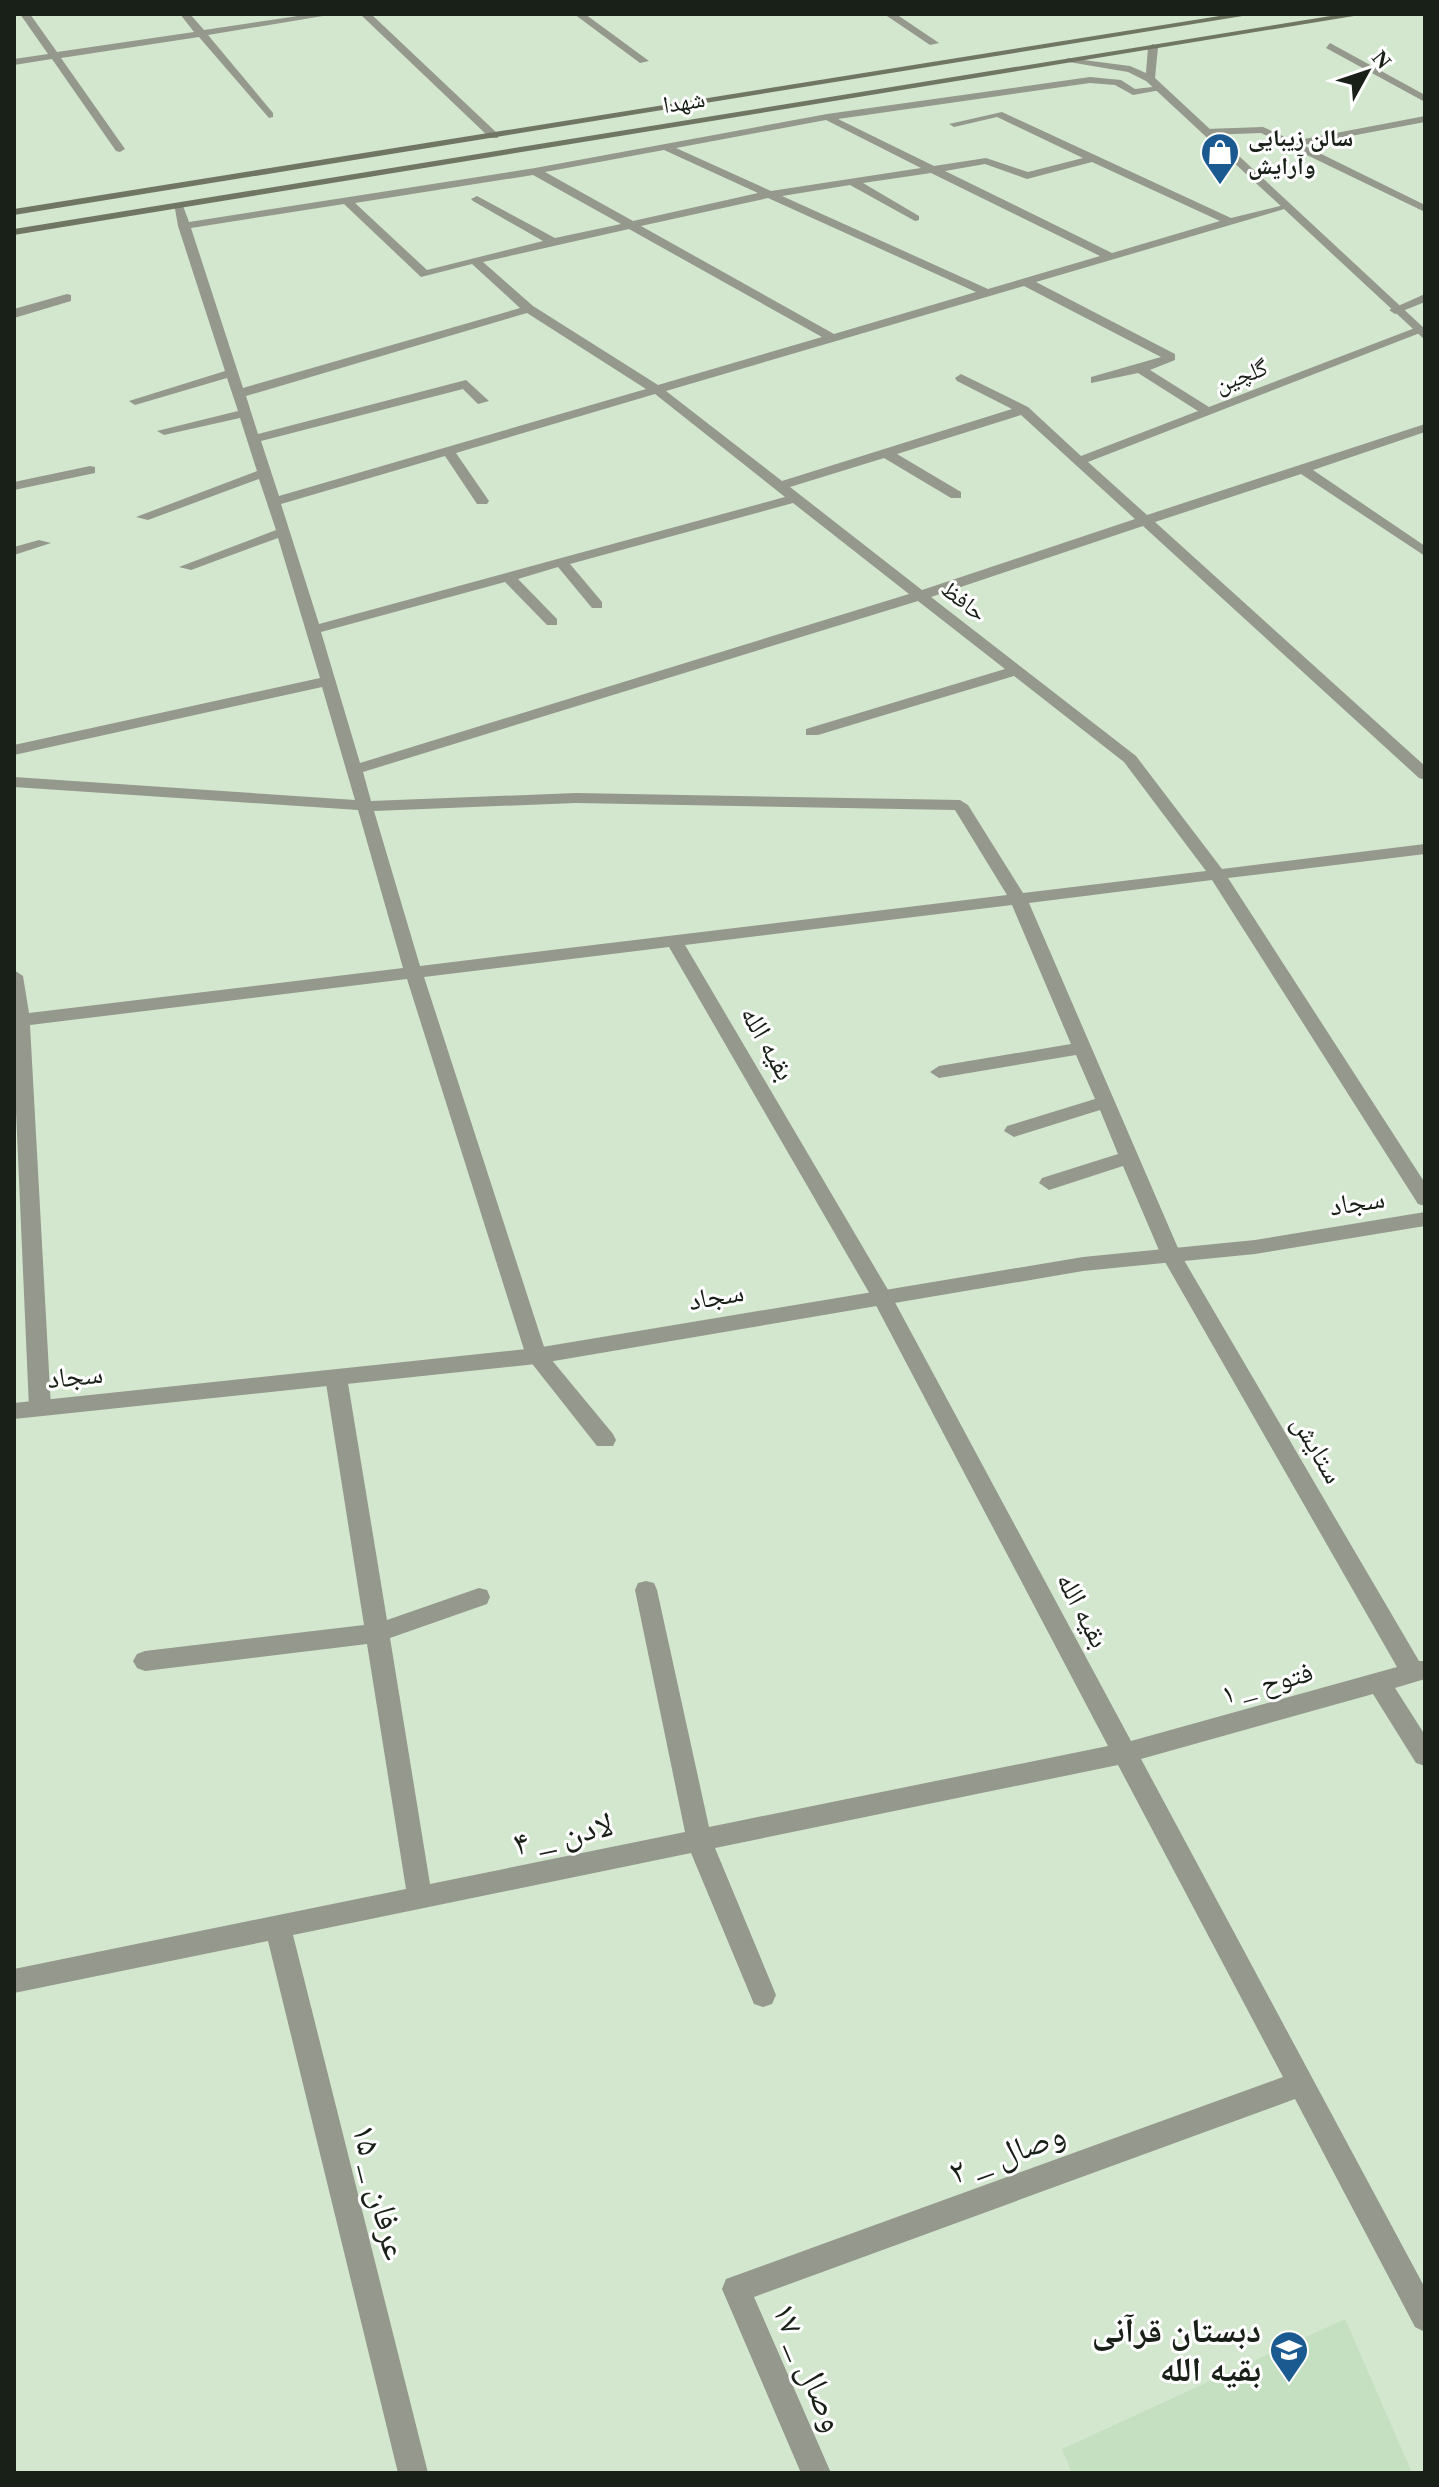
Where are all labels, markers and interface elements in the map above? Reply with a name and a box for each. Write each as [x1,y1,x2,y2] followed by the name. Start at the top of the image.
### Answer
[1327,32,1407,112] north arrow
[1367,45,1397,74] text: N
[661,86,707,118] street label: شهدا
[1248,125,1353,180] place label: سالن زیبایی وآرایش
[1199,131,1241,186] shop icon: سالن زیبایی وآرایش
[1211,354,1271,399] street label: گلچین
[936,575,992,627] street label: حافظ
[734,1000,802,1086] street label: بقیه الله
[1327,1182,1387,1222] street label: سجاد
[686,1276,746,1316] street label: سجاد
[46,1358,104,1394] street label: سجاد
[1284,1409,1350,1490] street label: ستایش
[1050,1567,1116,1653] street label: بقیه الله
[1218,1656,1317,1712] street label: فتوح _ ۱
[510,1805,617,1865] street label: لادن _ ۴
[944,2115,1071,2193] street label: وصال _ ۲
[343,2120,415,2264] street label: عرفان _ ۱۵
[764,2297,853,2438] street label: وصال _ ۱۷
[1092,2312,1261,2389] place label: دبستان قرآنی بقیه الله
[1268,2329,1310,2384] school or university icon: دبستان قرآنی بقیه الله

